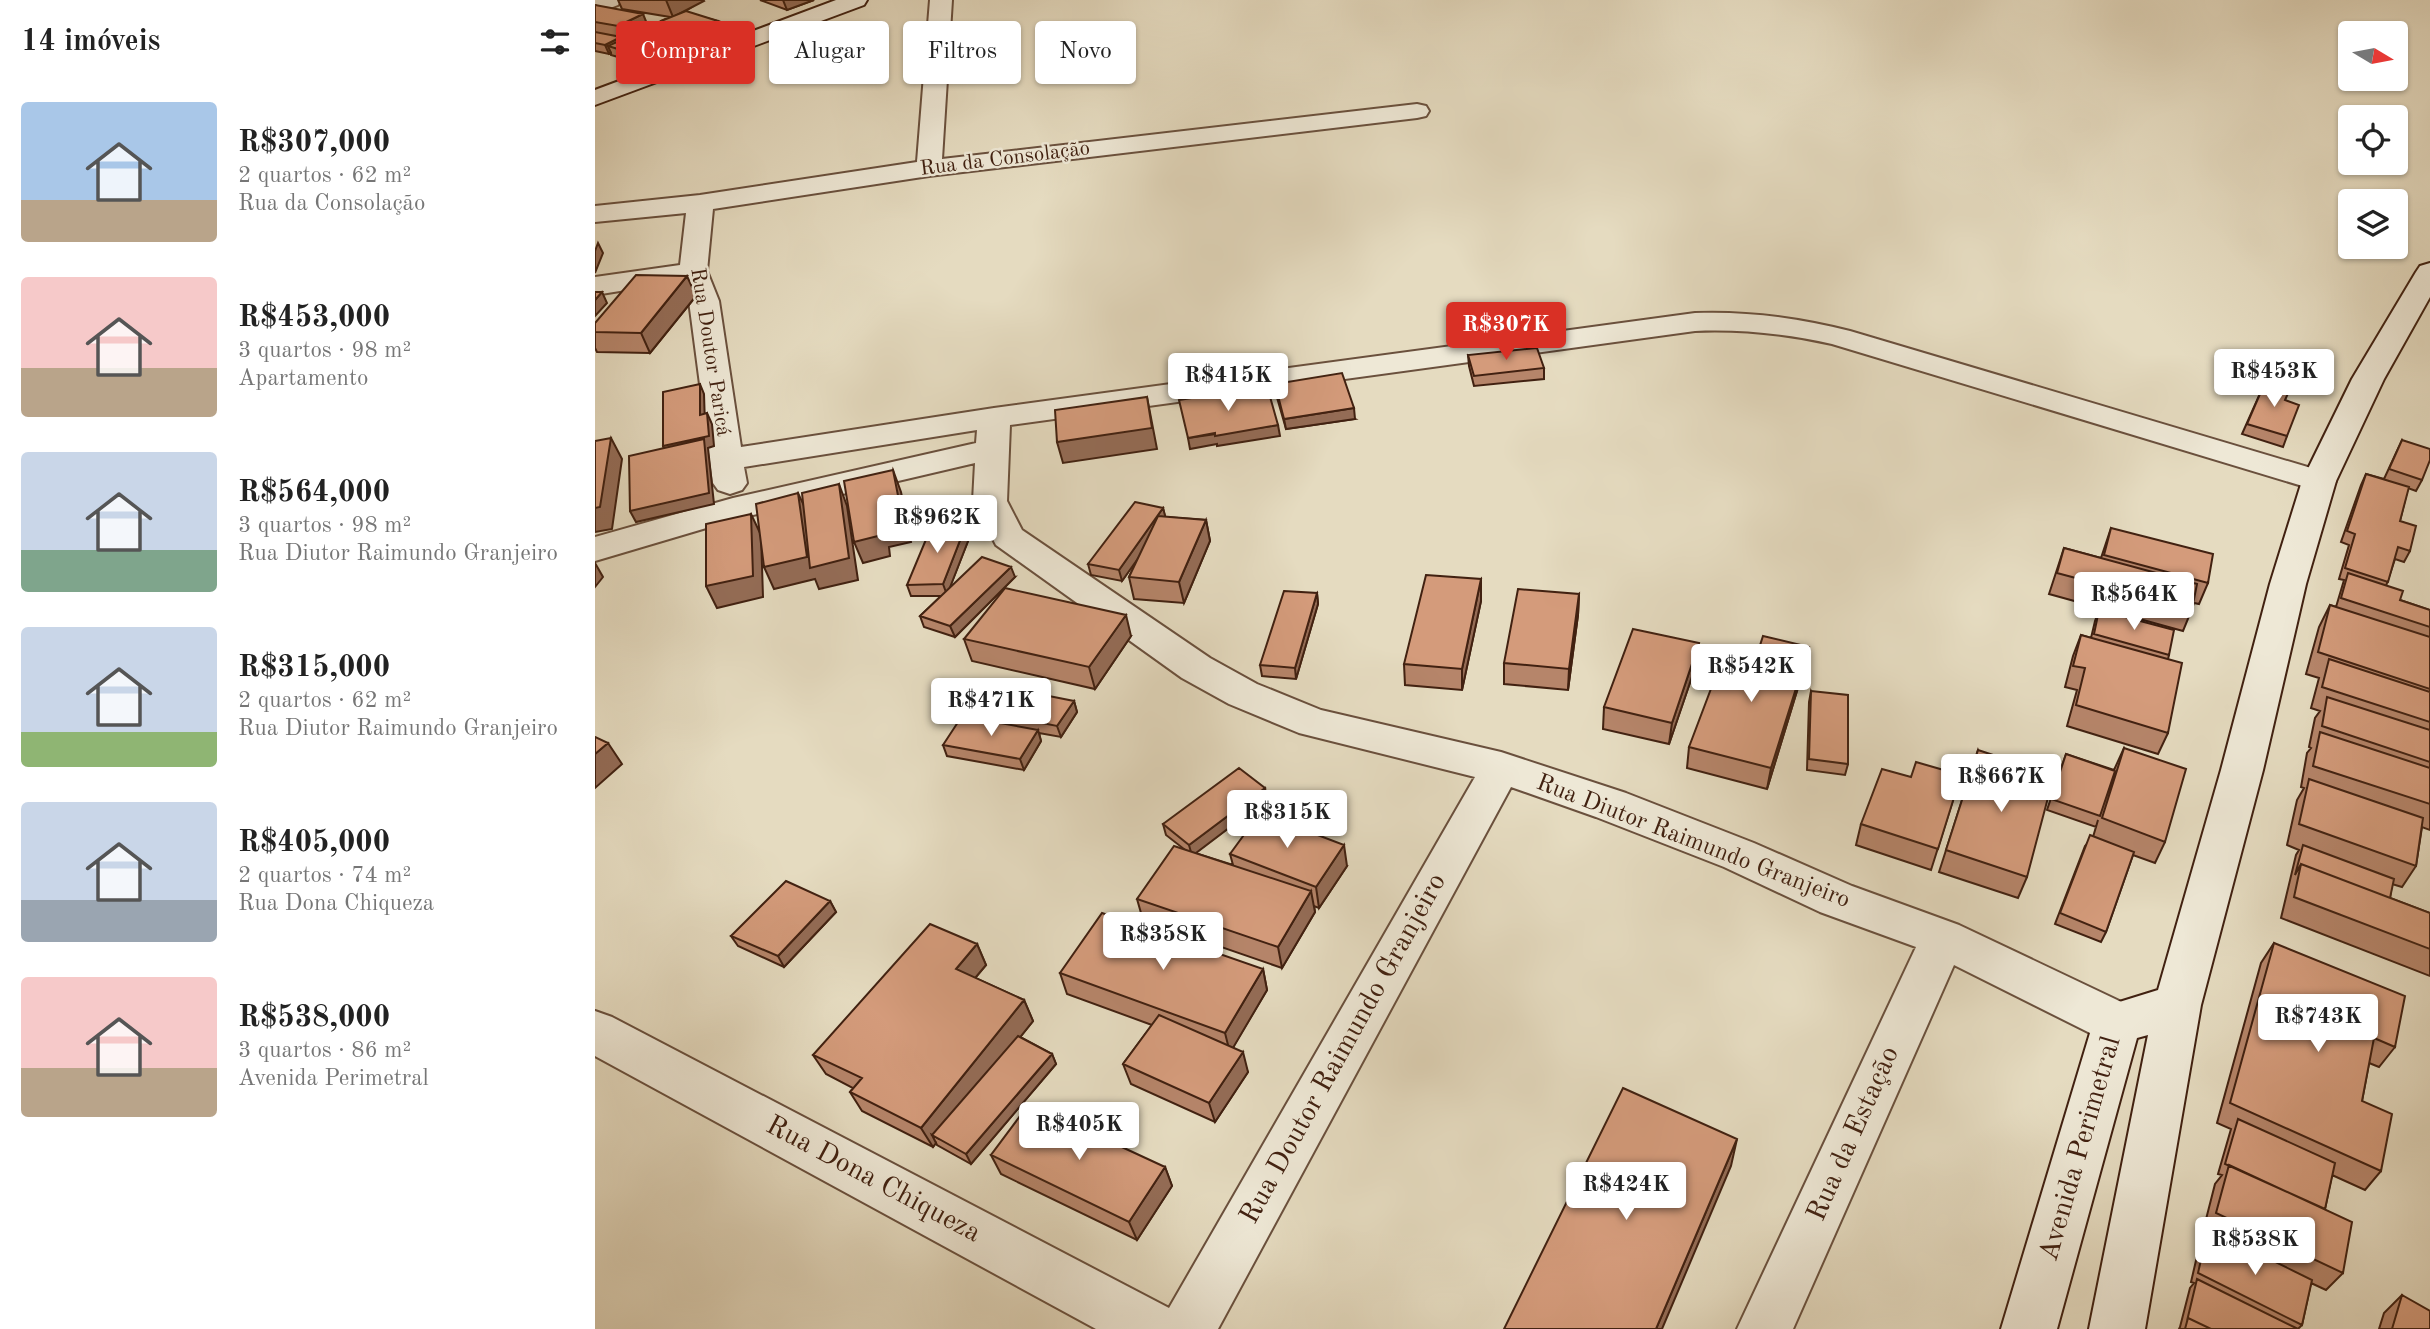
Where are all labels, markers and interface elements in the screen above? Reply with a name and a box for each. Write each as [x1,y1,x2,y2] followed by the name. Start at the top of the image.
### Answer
[616,21,755,84] chip: Comprar
[769,21,889,84] chip: Alugar
[903,21,1021,84] chip: Filtros
[1035,21,1136,84] chip: Novo
[2338,21,2408,91] north arrow
[2338,21,2408,259] map controls
[536,23,574,61] icon: filters
[21,27,160,57] text: 14 imóveis
[2338,105,2408,175] button: locate
[238,128,390,158] text: R$307,000
[77,130,161,214] icon: home
[919,138,1091,180] street label: Rua da Consolação
[238,164,411,187] text: 2 quartos · 62 m²
[2338,189,2408,259] button: layers
[238,192,425,215] text: Rua da Consolação
[686,266,734,438] street label: Rua Doutor Paricá
[1449,302,1563,362] pin: R$307K
[238,303,390,333] text: R$453,000
[77,305,161,389] icon: home
[1462,313,1550,336] text: R$307K
[238,339,411,362] text: 3 quartos · 98 m²
[2217,350,2331,409] pin: R$453K
[1171,354,1285,413] pin: R$415K
[2230,360,2318,383] text: R$453K
[1184,364,1272,387] text: R$415K
[238,367,368,390] text: Apartamento
[238,478,390,508] text: R$564,000
[77,480,161,564] icon: home
[880,496,994,555] pin: R$962K
[893,506,981,529] text: R$962K
[238,514,411,537] text: 3 quartos · 98 m²
[238,542,558,565] text: Rua Diutor Raimundo Granjeiro
[2077,572,2191,632] pin: R$564K
[2090,583,2178,606] text: R$564K
[1694,644,1808,704] pin: R$542K
[238,653,390,683] text: R$315,000
[77,655,161,739] icon: home
[1707,655,1795,678] text: R$542K
[934,678,1048,738] pin: R$471K
[238,689,411,712] text: 2 quartos · 62 m²
[947,689,1035,712] text: R$471K
[238,717,558,740] text: Rua Diutor Raimundo Granjeiro
[1944,754,2058,814] pin: R$667K
[1957,765,2045,788] text: R$667K
[1533,771,1853,913] street label: Rua Diutor Raimundo Granjeiro
[1230,790,1344,850] pin: R$315K
[1243,801,1331,824] text: R$315K
[238,828,390,858] text: R$405,000
[77,830,161,914] icon: home
[238,864,411,887] text: 2 quartos · 74 m²
[1236,869,1452,1229] street label: Rua Doutor Raimundo Granjeiro
[238,892,434,915] text: Rua Dona Chiqueza
[1106,912,1220,972] pin: R$358K
[1119,923,1207,946] text: R$358K
[2261,995,2375,1054] pin: R$743K
[238,1003,390,1033] text: R$538,000
[77,1005,161,1089] icon: home
[2274,1005,2362,1028] text: R$743K
[2036,1034,2126,1264] street label: Avenida Perimetral
[238,1039,411,1062] text: 3 quartos · 86 m²
[1803,1042,1905,1226] street label: Rua da Estação
[238,1067,429,1090] text: Avenida Perimetral
[1022,1102,1136,1162] pin: R$405K
[761,1112,985,1248] street label: Rua Dona Chiqueza
[1035,1113,1123,1136] text: R$405K
[1569,1162,1683,1222] pin: R$424K
[1582,1173,1670,1196] text: R$424K
[2198,1218,2312,1277] pin: R$538K
[2211,1228,2299,1251] text: R$538K

